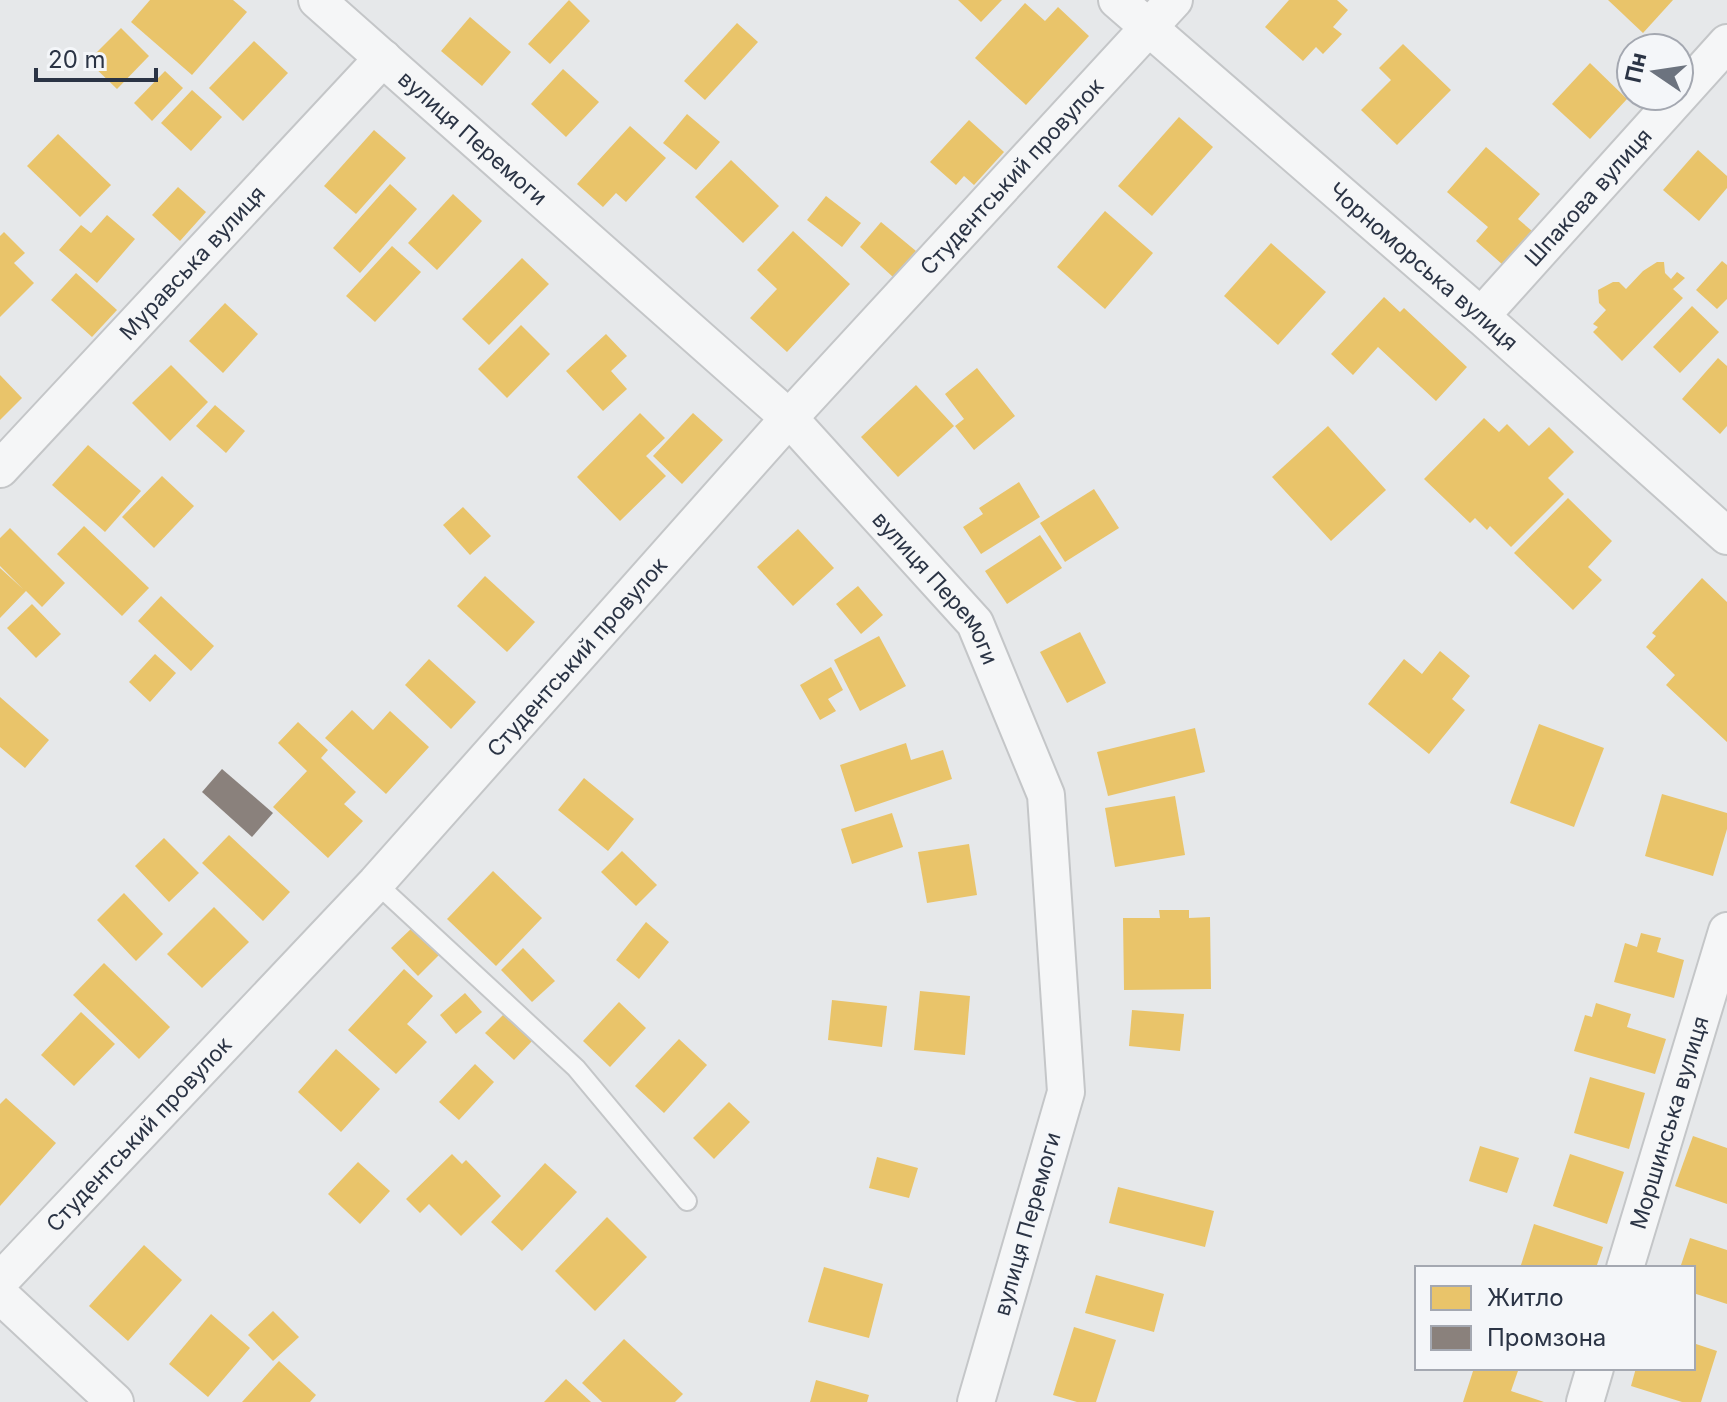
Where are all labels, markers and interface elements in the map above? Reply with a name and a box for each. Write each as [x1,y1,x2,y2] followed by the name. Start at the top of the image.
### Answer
[36,32,156,82] scale bar
[1615,32,1695,112] north arrow
[48,45,106,74] text: 20 m
[1619,50,1652,85] text: Пн
[393,65,552,210] street label: вулиця Перемоги
[915,73,1109,280] street label: Студентський провулок
[1519,123,1657,272] street label: Шпакова вулиця
[1324,177,1523,356] street label: Чорноморська вулиця
[114,180,270,345] street label: Муравська вулиця
[867,506,1004,668] street label: вулиця Перемоги
[482,552,672,762] street label: Студентський провулок
[1625,1013,1713,1232] street label: Моршинська вулиця
[41,1031,237,1237] street label: Студентський провулок
[988,1129,1066,1319] street label: вулиця Перемоги
[1415,1266,1695,1370] legend
[1487,1283,1564,1312] text: Житло
[1487,1323,1606,1352] text: Промзона

